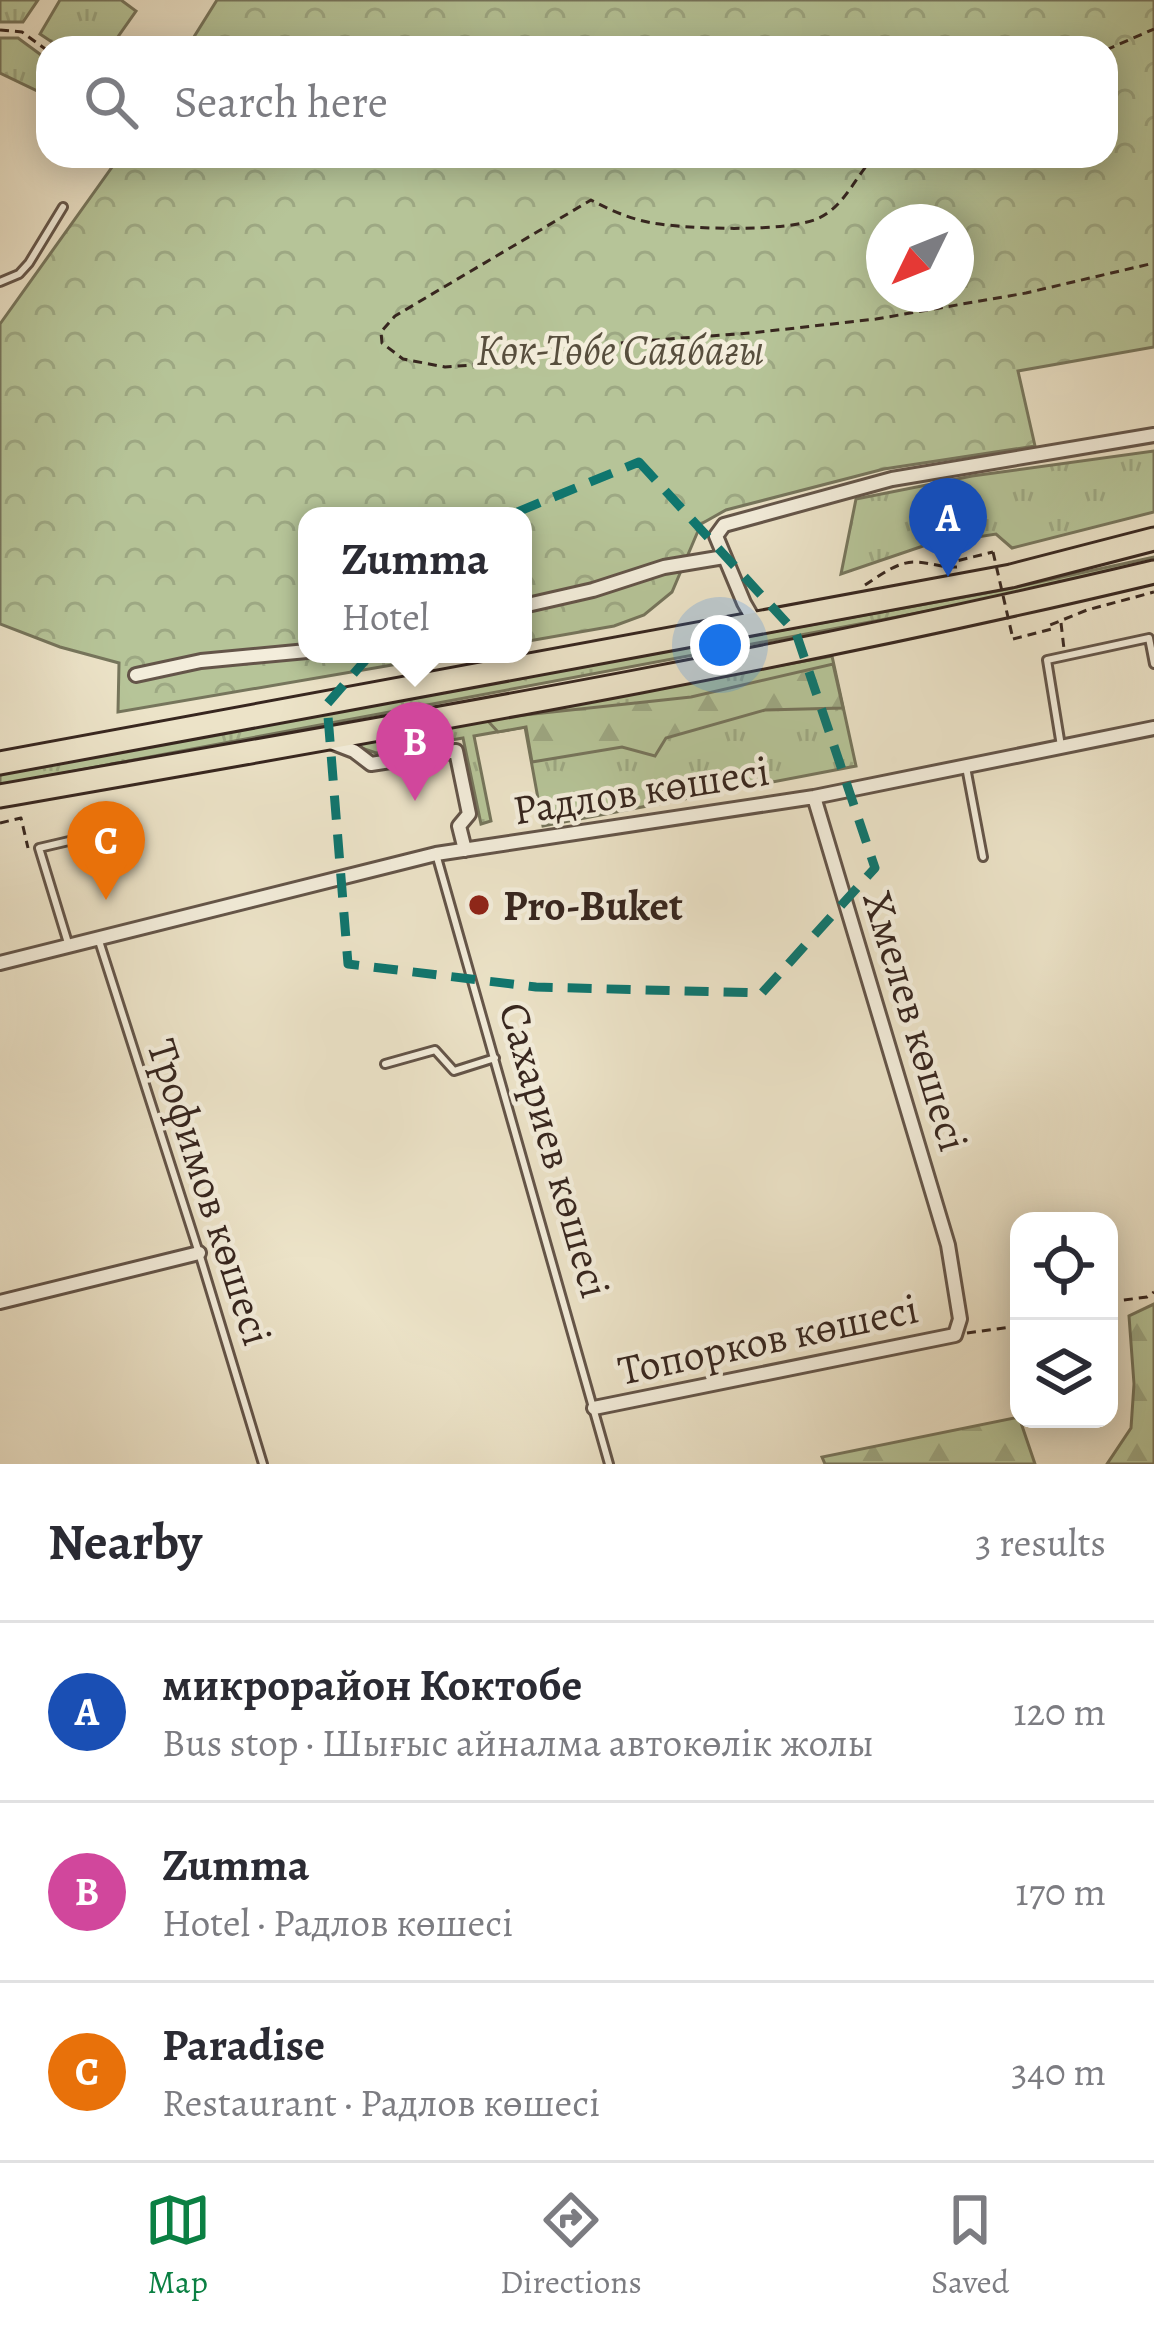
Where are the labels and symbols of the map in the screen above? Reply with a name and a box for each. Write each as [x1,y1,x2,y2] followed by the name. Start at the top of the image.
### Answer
[866,204,974,312] north arrow
[476,321,764,378] park label: Көк-Төбе Саябағы
[909,478,987,577] pin: A
[690,615,750,675] your location
[376,702,454,801] pin: B
[509,742,773,838] street label: Радлов көшесі
[67,801,145,900] pin: C
[503,877,683,934] place label: Pro-Buket
[849,884,983,1158] street label: Хмелев көшесі
[466,892,492,918] marker: Pro-Buket
[486,996,624,1304] street label: Сахариев көшесі
[134,1032,286,1352] street label: Трофимов көшесі
[613,1279,923,1399] street label: Топорков көшесі

